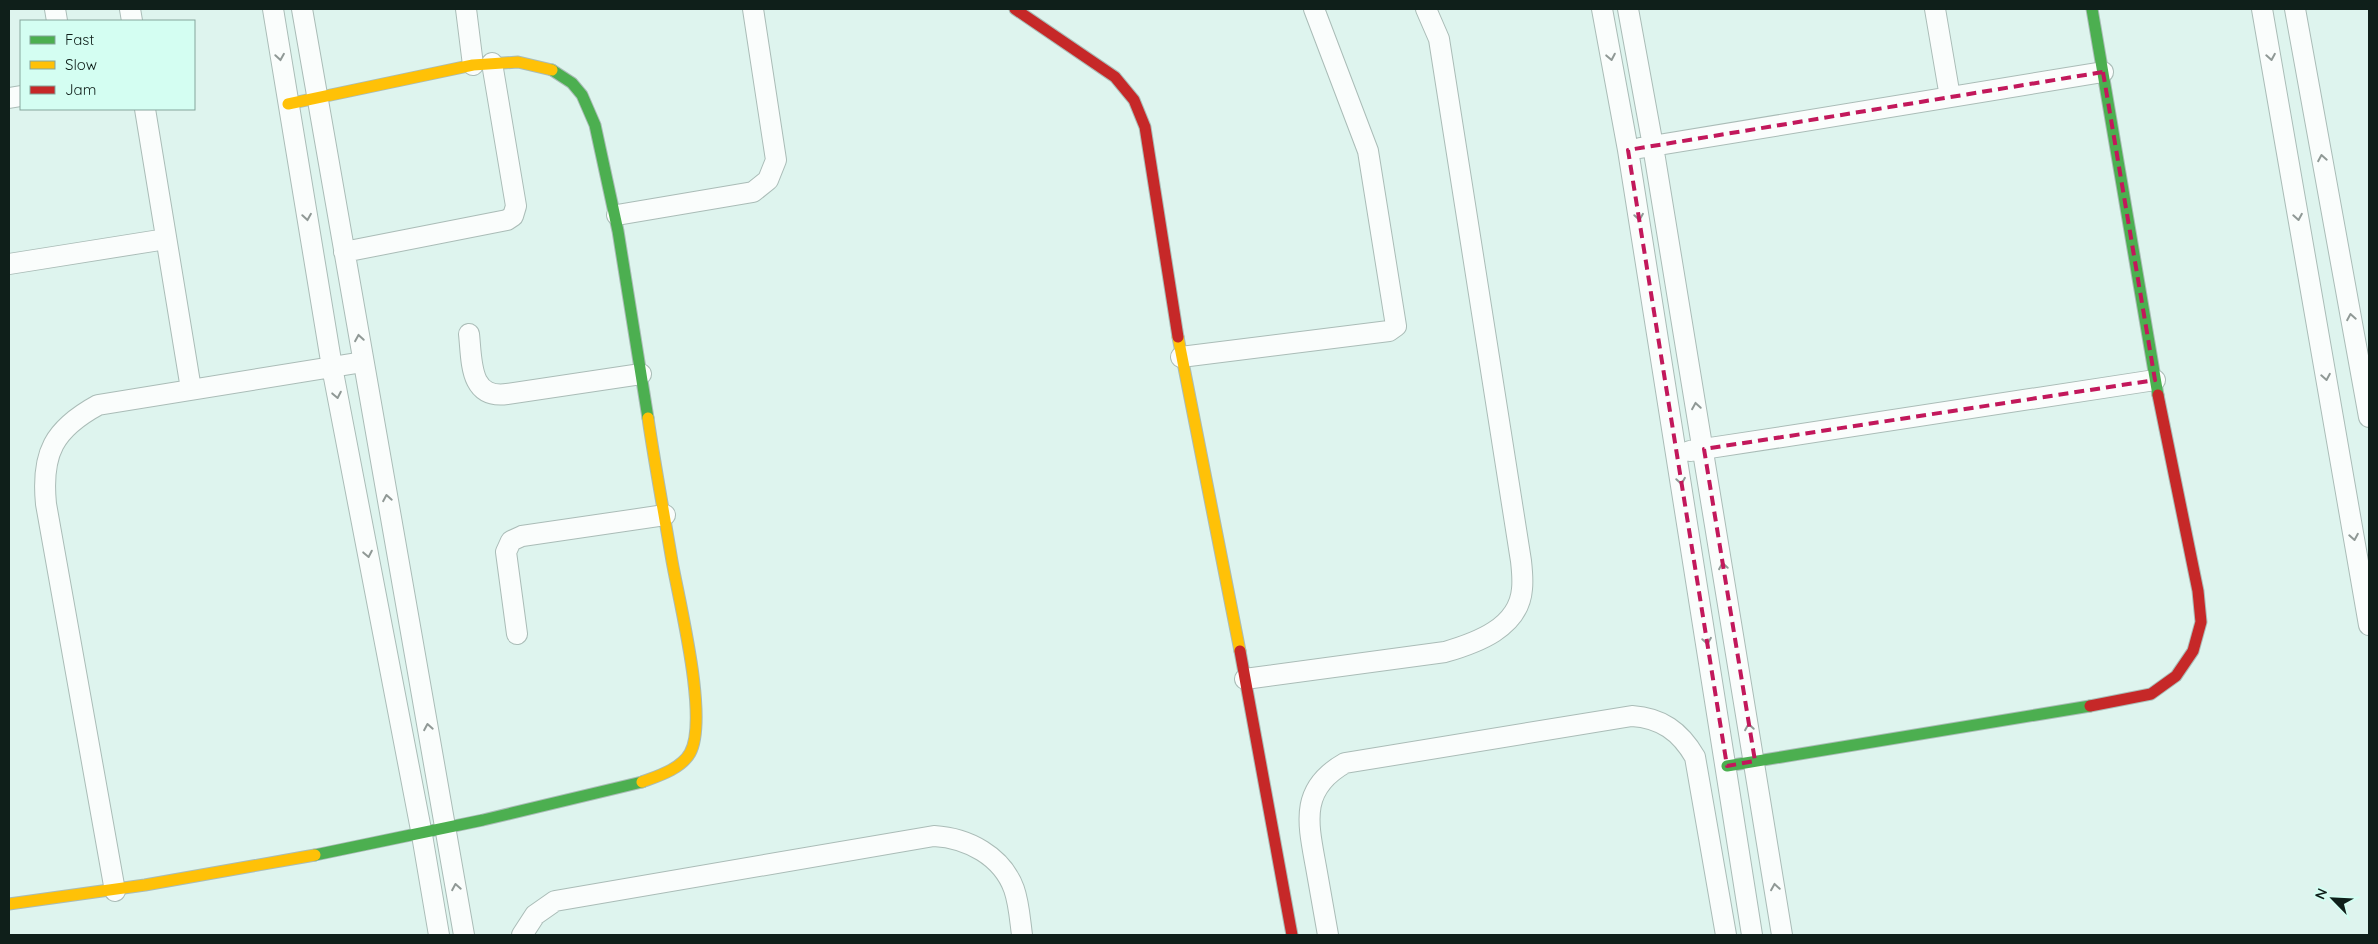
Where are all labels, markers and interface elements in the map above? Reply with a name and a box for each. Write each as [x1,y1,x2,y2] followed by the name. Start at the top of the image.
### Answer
[20,20,195,110] legend
[65,30,94,49] text: Fast
[1605,52,1615,61] one-way arrow
[2265,52,2275,61] one-way arrow
[275,53,285,61] one-way arrow
[65,55,97,74] text: Slow
[65,80,96,99] text: Jam
[2317,153,2327,162] one-way arrow
[301,213,311,222] one-way arrow
[1633,213,1644,221] one-way arrow
[2293,213,2303,221] one-way arrow
[2346,313,2357,322] one-way arrow
[354,334,364,343] one-way arrow
[2321,373,2331,381] one-way arrow
[331,390,342,399] one-way arrow
[1692,402,1702,410] one-way arrow
[1675,477,1685,485] one-way arrow
[382,494,392,503] one-way arrow
[2348,533,2358,541] one-way arrow
[362,550,372,559] one-way arrow
[1718,562,1728,571] one-way arrow
[1701,637,1711,646] one-way arrow
[1745,722,1755,731] one-way arrow
[423,723,433,732] one-way arrow
[2308,874,2358,924] north arrow
[452,883,462,892] one-way arrow
[1770,883,1780,891] one-way arrow
[2311,885,2331,902] text: N

